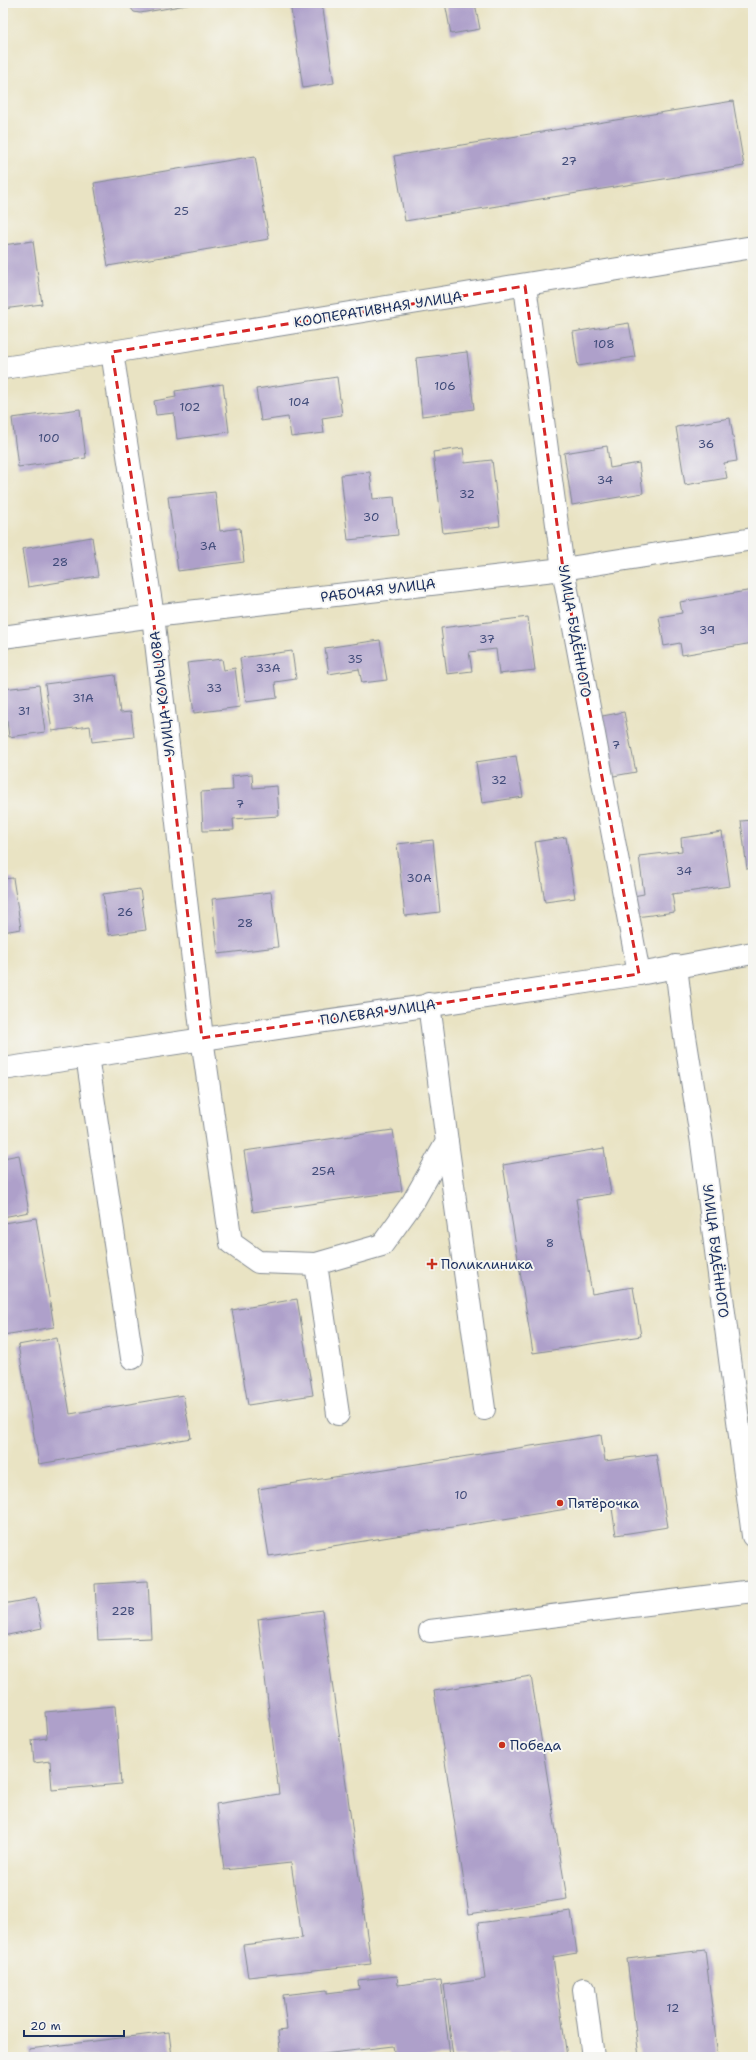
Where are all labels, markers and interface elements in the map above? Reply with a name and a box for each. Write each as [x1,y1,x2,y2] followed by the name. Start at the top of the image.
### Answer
[561,153,577,169] house number: 27
[173,203,189,219] house number: 25
[292,287,464,331] street label: КООПЕРАТИВНАЯ УЛИЦА
[593,336,615,352] house number: 108
[434,378,456,394] house number: 106
[288,394,310,410] house number: 104
[180,399,200,415] house number: 102
[38,430,60,446] house number: 100
[698,436,714,452] house number: 36
[597,472,613,488] house number: 34
[459,486,475,502] house number: 32
[363,509,379,525] house number: 30
[199,538,217,554] house number: 3А
[52,554,68,570] house number: 28
[554,563,596,699] street label: УЛИЦА БУДЁННОГО
[319,574,437,606] street label: РАБОЧАЯ УЛИЦА
[699,622,715,638] house number: 39
[145,630,179,758] street label: УЛИЦА КОЛЬЦОВА
[479,631,495,647] house number: 37
[347,651,363,667] house number: 35
[256,660,281,676] house number: 33А
[206,680,222,696] house number: 33
[72,690,94,706] house number: 31А
[18,703,30,719] house number: 31
[612,737,620,753] house number: 7
[491,772,507,788] house number: 32
[236,796,244,812] house number: 7
[676,863,692,879] house number: 34
[406,870,432,886] house number: 30А
[117,904,133,920] house number: 26
[237,915,253,931] house number: 28
[319,995,437,1029] street label: ПОЛЕВАЯ УЛИЦА
[311,1163,335,1179] house number: 25А
[699,1183,733,1319] street label: УЛИЦА БУДЁННОГО
[546,1235,554,1251] house number: 8
[441,1255,533,1273] place label: Поликлиника
[426,1258,438,1270] marker: Поликлиника
[454,1487,468,1503] house number: 10
[568,1494,639,1512] place label: Пятёрочка
[555,1498,565,1508] marker: Пятёрочка
[111,1603,135,1619] house number: 22В
[510,1736,561,1754] place label: Победа
[497,1740,507,1750] marker: Победа
[667,2000,679,2016] house number: 12
[24,2012,124,2038] scale bar
[30,2018,61,2034] text: 20 m

